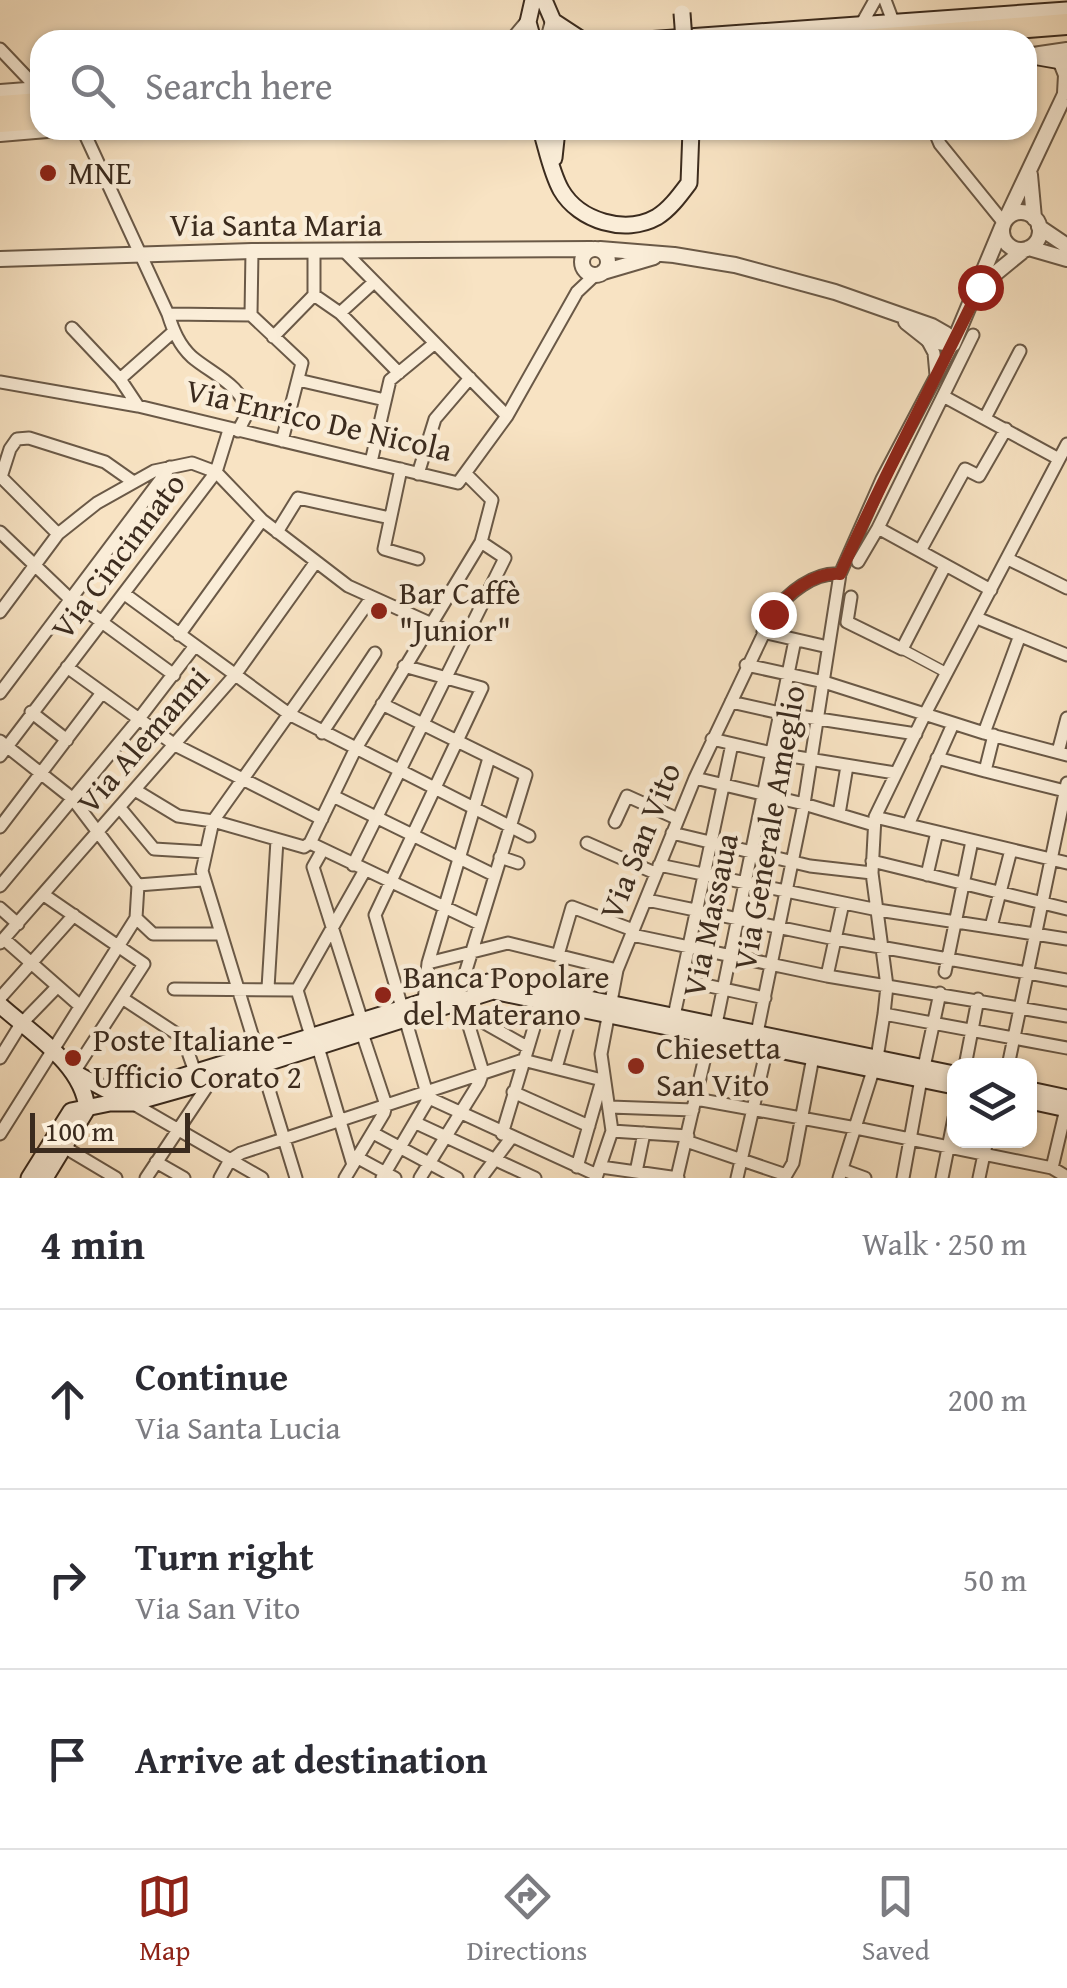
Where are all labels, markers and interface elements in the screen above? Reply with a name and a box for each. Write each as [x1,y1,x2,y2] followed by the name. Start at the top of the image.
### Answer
[30,30,1037,140] search box
[145,57,333,113] text: Search here
[65,58,120,113] icon: search
[68,149,131,196] place label: MNE
[37,162,59,184] marker: MNE
[170,201,382,248] street label: Via Santa Maria
[958,265,1004,311] route start
[181,366,457,473] street label: Via Enrico De Nicola
[39,462,196,649] street label: Via Cincinnato
[399,569,521,653] place label: Bar Caffè "Junior"
[751,592,797,638] route end
[368,600,390,622] marker: Bar Caffè "Junior"
[65,656,220,824] street label: Via Alemanni
[720,682,817,974] street label: Via Generale Ameglio
[587,755,692,926] street label: Via San Vito
[669,829,750,1001] street label: Via Massaua
[403,953,610,1037] place label: Banca Popolare del Materano
[372,984,394,1006] marker: Banca Popolare del Materano
[93,1016,302,1100] place label: Poste Italiane - Ufficio Corato 2
[656,1024,781,1108] place label: Chiesetta San Vito
[62,1047,84,1069] marker: Poste Italiane - Ufficio Corato 2
[625,1055,647,1077] marker: Chiesetta San Vito
[947,1058,1037,1148] map controls
[947,1058,1037,1148] button: layers
[30,1108,190,1152] scale bar
[45,1110,114,1151] text: 100 m
[40,1213,145,1274] text: 4 min
[862,1220,1027,1267] text: Walk · 250 m
[135,1348,288,1404] text: Continue
[40,1372,95,1427] icon: ahead
[948,1376,1027,1423] text: 200 m
[135,1404,341,1451] text: Via Santa Lucia
[135,1528,314,1584] text: Turn right
[40,1552,95,1607] icon: right
[963,1556,1027,1603] text: 50 m
[135,1584,300,1631] text: Via San Vito
[135,1731,488,1787] text: Arrive at destination
[40,1732,95,1787] icon: arrive
[137,1869,192,1970] tab: Map
[467,1869,587,1970] tab: Directions
[862,1869,930,1970] tab: Saved

